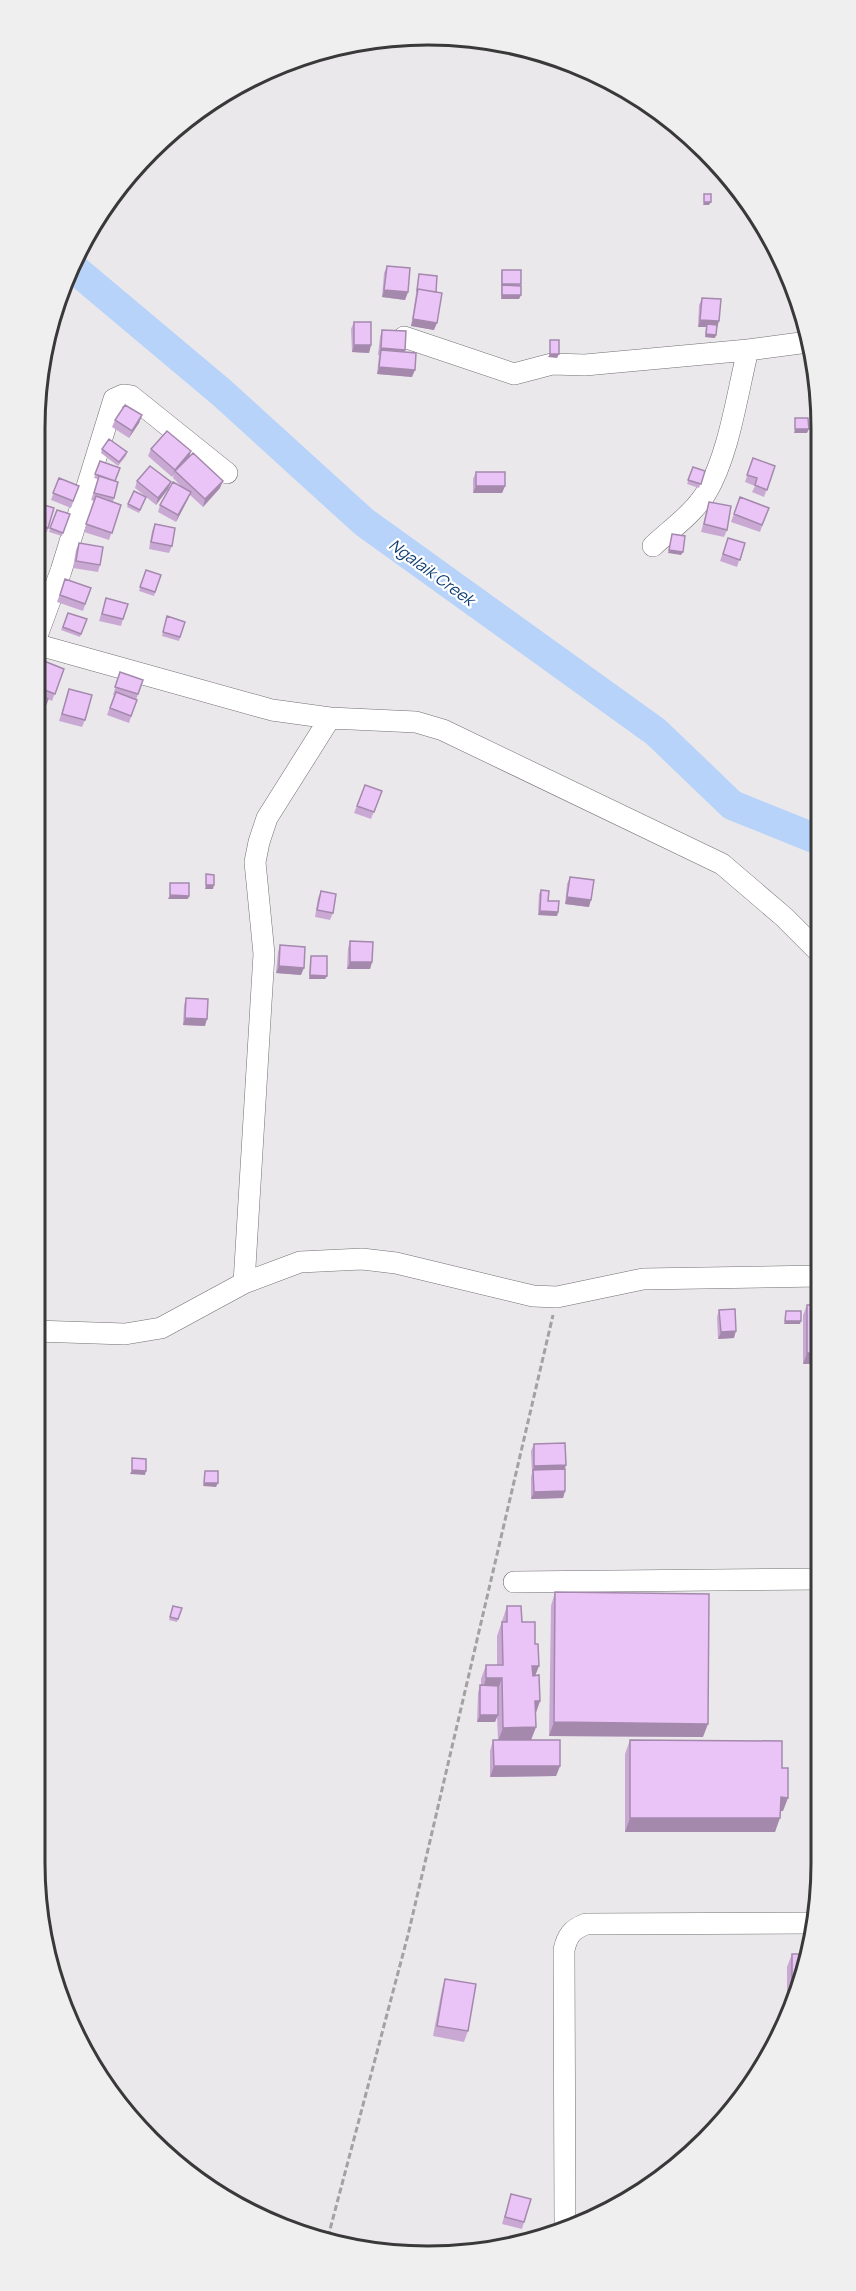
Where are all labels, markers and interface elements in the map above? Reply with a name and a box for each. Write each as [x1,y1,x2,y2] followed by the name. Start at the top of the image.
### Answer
[385,534,481,612] water label: Ngalaik Creek

